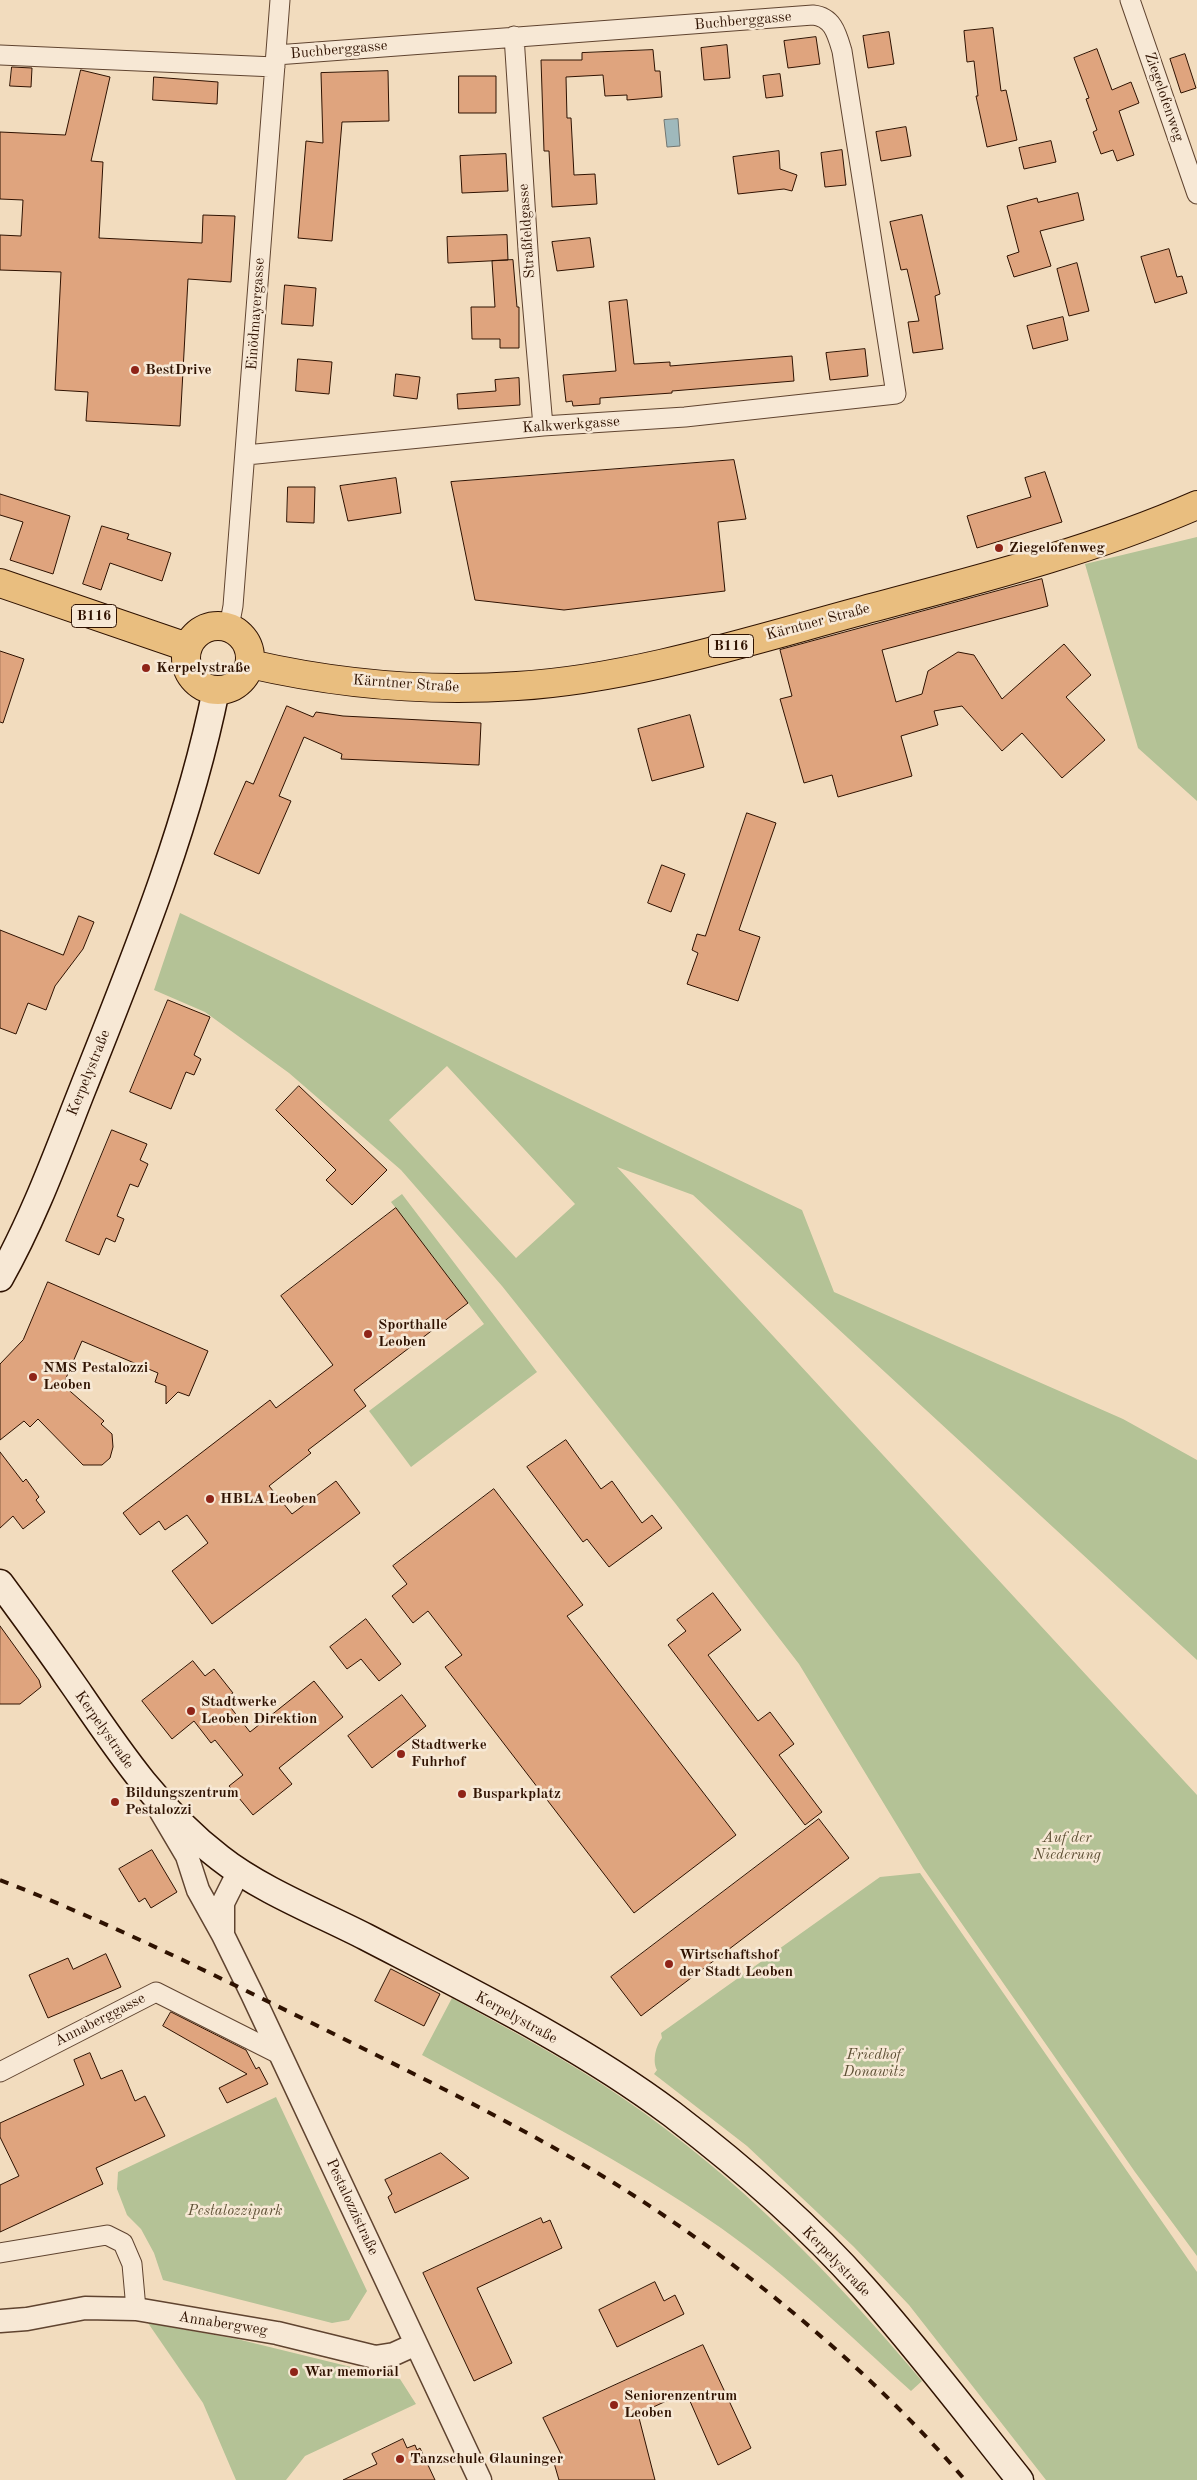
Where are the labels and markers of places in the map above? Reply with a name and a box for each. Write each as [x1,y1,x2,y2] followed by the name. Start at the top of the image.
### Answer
[145,361,212,379] place label: BestDrive
[129,364,141,376] marker: BestDrive
[1009,539,1105,557] place label: Ziegelofenweg
[993,542,1005,554] marker: Ziegelofenweg
[156,659,250,677] place label: Kerpelystraße
[140,662,152,674] marker: Kerpelystraße
[378,1316,447,1351] place label: Sporthalle Leoben
[362,1328,374,1340] marker: Sporthalle Leoben
[43,1359,148,1394] place label: NMS Pestalozzi Leoben
[27,1371,39,1383] marker: NMS Pestalozzi Leoben
[220,1490,317,1508] place label: HBLA Leoben
[204,1493,216,1505] marker: HBLA Leoben
[201,1693,317,1728] place label: Stadtwerke Leoben Direktion
[185,1705,197,1717] marker: Stadtwerke Leoben Direktion
[411,1736,487,1771] place label: Stadtwerke Fuhrhof
[395,1748,407,1760] marker: Stadtwerke Fuhrhof
[125,1784,239,1819] place label: Bildungszentrum Pestalozzi
[472,1785,561,1803] place label: Busparkplatz
[456,1788,468,1800] marker: Busparkplatz
[109,1796,121,1808] marker: Bildungszentrum Pestalozzi
[679,1946,793,1981] place label: Wirtschaftshof der Stadt Leoben
[663,1958,675,1970] marker: Wirtschaftshof der Stadt Leoben
[304,2363,399,2381] place label: War memorial
[288,2366,300,2378] marker: War memorial
[624,2387,737,2422] place label: Seniorenzentrum Leoben
[608,2399,620,2411] marker: Seniorenzentrum Leoben
[410,2450,563,2468] place label: Tanzschule Glauninger
[394,2453,406,2465] marker: Tanzschule Glauninger

